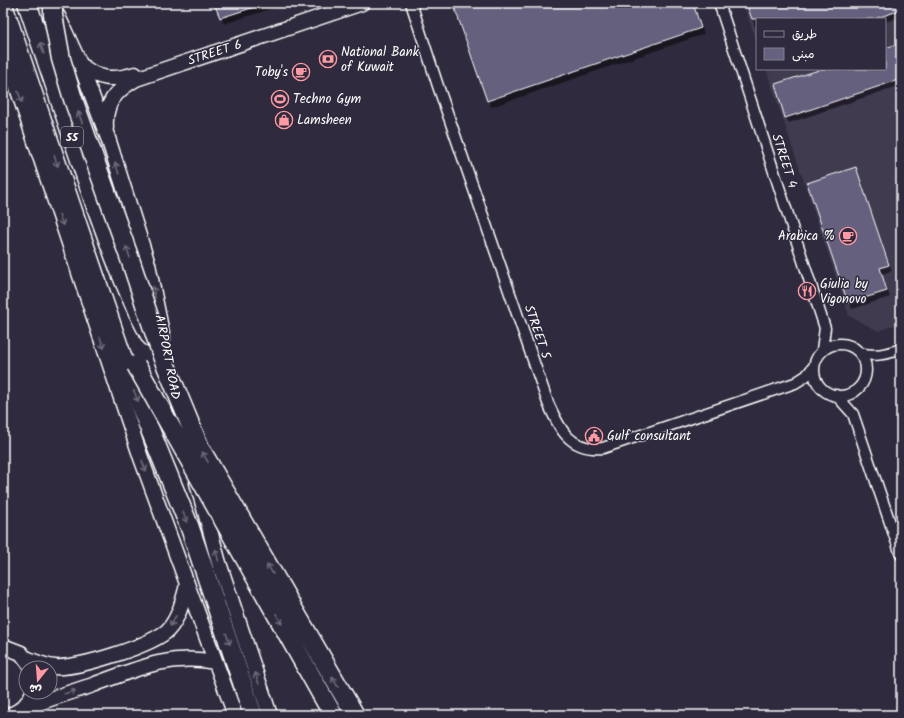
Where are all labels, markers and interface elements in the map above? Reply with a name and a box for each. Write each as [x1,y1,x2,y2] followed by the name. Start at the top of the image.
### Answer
[756,18,886,70] legend
[792,25,817,44] text: طريق
[185,34,245,72] street label: STREET 6
[38,42,46,54] one-way arrow
[341,42,420,78] place label: National Bank of Kuwait
[792,45,815,64] text: مبنى
[318,49,338,69] bank icon: National Bank of Kuwait
[255,62,288,83] place label: Toby's
[291,62,311,82] cafe icon: Toby's
[270,89,290,109] sports icon: Techno Gym
[293,89,361,110] place label: Techno Gym
[17,90,24,103] one-way arrow
[274,110,294,130] shop icon: Lamsheen
[297,110,352,131] place label: Lamsheen
[75,111,83,123] one-way arrow
[61,127,83,147] road number: 55
[765,131,803,191] street label: STREET 4
[53,154,60,167] one-way arrow
[113,161,120,174] one-way arrow
[58,213,65,226] one-way arrow
[778,226,835,247] place label: Arabica %
[838,226,858,246] cafe icon: Arabica %
[123,247,131,259] one-way arrow
[820,274,869,310] place label: Giulia by Vigonovo
[797,281,817,301] restaurant icon: Giulia by Vigonovo
[150,286,158,299] one-way arrow
[518,302,556,363] street label: STREET 5
[148,313,186,401] street label: AIRPORT ROAD
[99,337,107,349] one-way arrow
[133,390,141,402] one-way arrow
[584,426,604,446] public building icon: Gulf consultant
[607,426,692,447] place label: Gulf consultant
[200,451,208,463] one-way arrow
[141,460,149,472] one-way arrow
[182,510,190,522] one-way arrow
[212,548,220,561] one-way arrow
[266,563,274,575] one-way arrow
[275,613,283,625] one-way arrow
[169,615,177,627] one-way arrow
[224,633,232,645] one-way arrow
[18,660,58,700] north arrow
[253,672,261,684] one-way arrow
[331,676,339,688] one-way arrow
[27,678,44,699] text: ش
[64,688,77,695] one-way arrow

